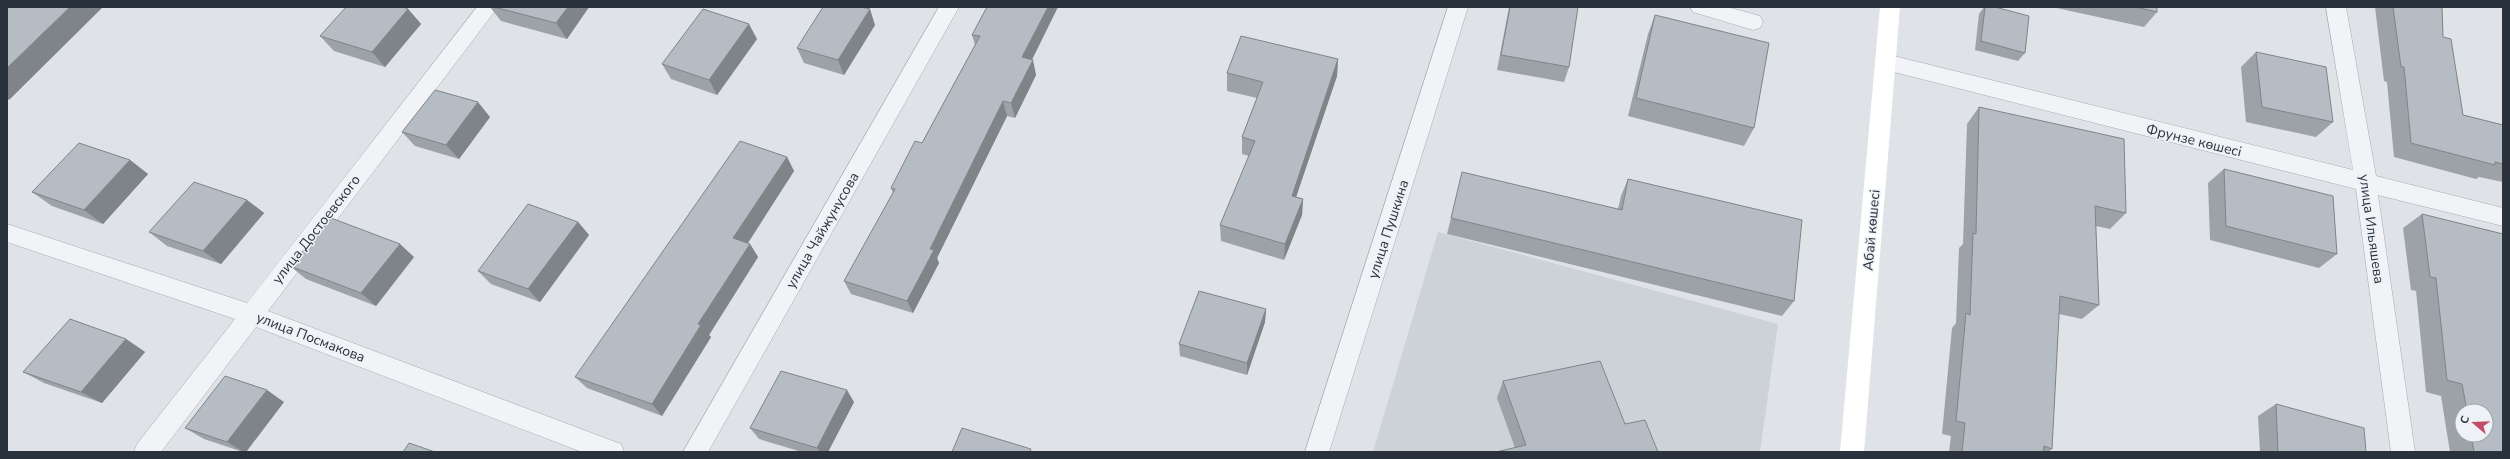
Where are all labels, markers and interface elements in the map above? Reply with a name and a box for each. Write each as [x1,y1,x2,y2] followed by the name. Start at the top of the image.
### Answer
[2144,119,2244,162] street label: Фрунзе көшесі
[781,169,864,292] street label: улица Чайжунусова
[268,171,365,288] street label: улица Достоевского
[2354,173,2389,285] street label: улица Ильяшева
[1364,177,1413,281] street label: улица Пушкина
[1858,189,1885,271] street label: Абай көшесі
[254,308,368,367] street label: улица Посмакова
[2454,403,2494,443] north arrow
[2457,413,2473,426] text: С

